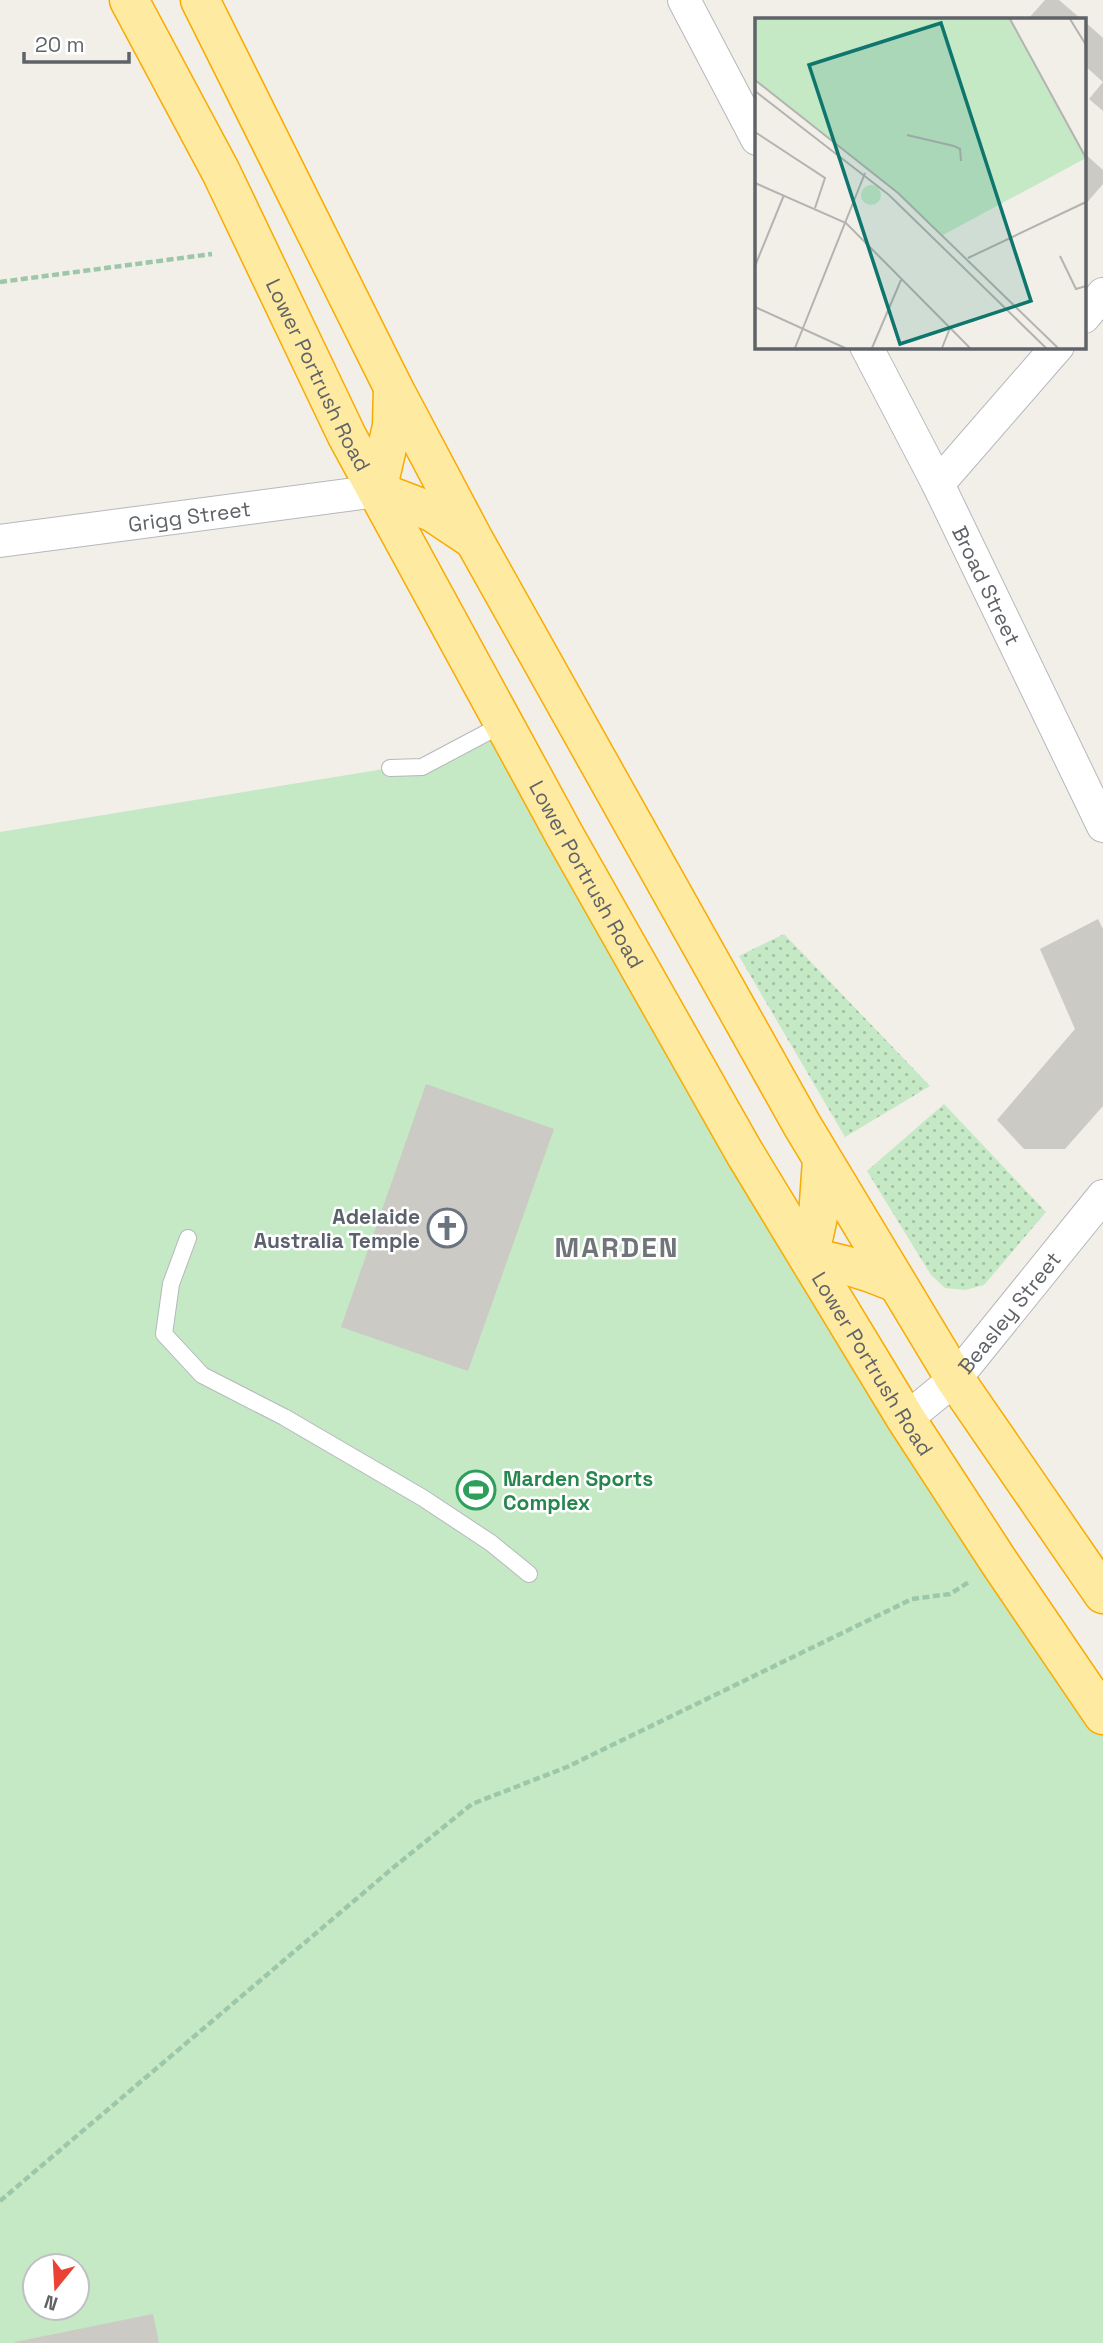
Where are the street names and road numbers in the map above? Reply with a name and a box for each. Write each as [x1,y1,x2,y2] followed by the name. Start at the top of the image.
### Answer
[260,274,377,476] street label: Lower Portrush Road
[126,494,252,537] street label: Grigg Street
[947,521,1027,649] street label: Broad Street
[524,775,650,973] street label: Lower Portrush Road
[951,1246,1066,1379] street label: Beasley Street
[806,1266,940,1461] street label: Lower Portrush Road

